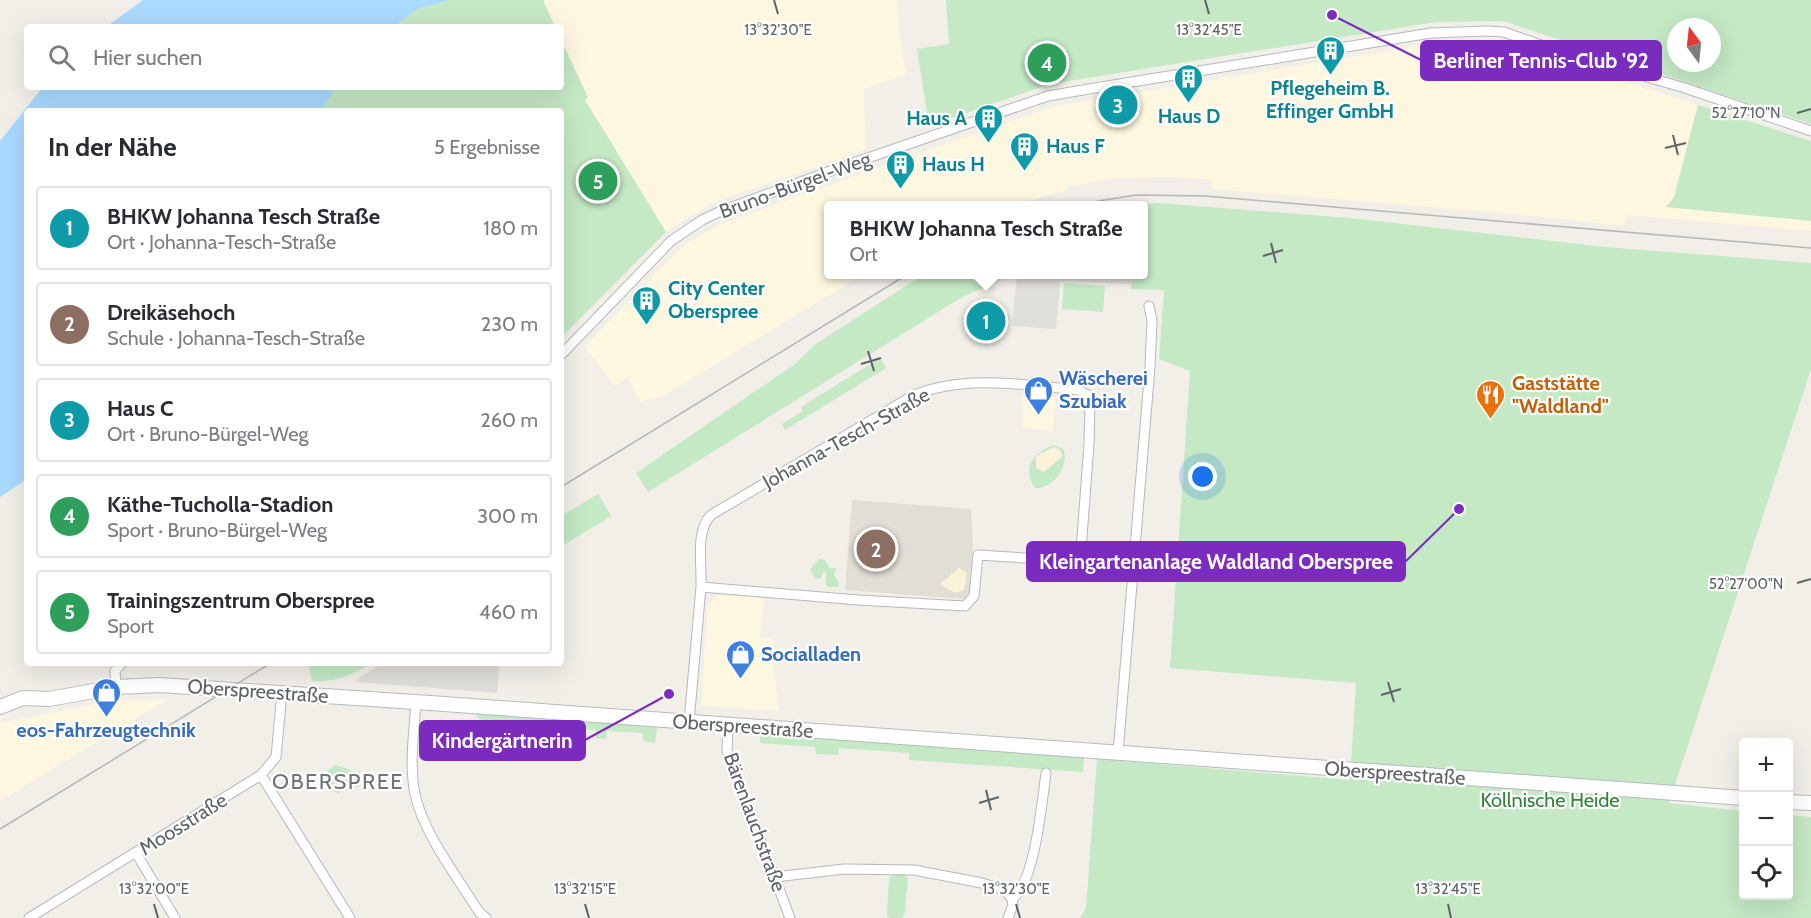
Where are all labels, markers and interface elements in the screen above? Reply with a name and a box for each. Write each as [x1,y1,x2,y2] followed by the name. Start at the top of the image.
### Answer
[1667,18,1721,72] north arrow
[744,21,812,39] text: 13°32'30"E
[1176,21,1242,39] text: 13°32'45"E
[24,24,564,90] search box
[1314,34,1346,76] building icon: Pflegeheim B. Effinger GmbH
[1028,40,1066,86] pin: 4
[45,41,78,74] icon: search
[1421,41,1661,80] callout: Berliner Tennis-Club '92
[93,44,202,71] text: Hier suchen
[1433,48,1649,73] text: Berliner Tennis-Club '92
[1173,62,1205,104] building icon: Haus D
[1266,76,1394,123] place label: Pflegeheim B. Effinger GmbH
[1098,82,1138,128] pin: 3
[972,102,1004,144] building icon: Haus A
[1158,104,1220,128] place label: Haus D
[1711,104,1781,122] text: 52°27'10"N
[906,106,967,130] place label: Haus A
[1009,130,1041,172] building icon: Haus F
[48,131,177,163] text: In der Nähe
[1046,134,1105,158] place label: Haus F
[434,135,540,159] text: 5 Ergebnisse
[716,146,875,224] street label: Bruno-Bürgel-Weg
[885,148,917,190] building icon: Haus H
[922,152,985,176] place label: Haus H
[578,158,618,204] pin: 5
[824,201,1148,279] popup
[107,203,380,230] text: BHKW Johanna Tesch Straße
[850,215,1122,242] text: BHKW Johanna Tesch Straße
[66,216,73,240] text: 1
[483,216,538,240] text: 180 m
[107,230,336,254] text: Ort · Johanna-Tesch-Straße
[850,242,878,266] text: Ort
[668,276,765,323] place label: City Center Oberspree
[631,284,663,326] building icon: City Center Oberspree
[966,298,1006,344] pin: 1
[107,299,235,326] text: Dreikäsehoch
[64,312,75,336] text: 2
[481,312,538,336] text: 230 m
[107,326,365,350] text: Schule · Johanna-Tesch-Straße
[1059,366,1148,413] place label: Wäscherei Szubiak
[1512,371,1609,418] place label: Gaststätte "Waldland"
[1022,374,1054,416] shop icon: Wäscherei Szubiak
[1475,378,1507,420] restaurant icon: Gaststätte "Waldland"
[757,382,934,494] street label: Johanna-Tesch-Straße
[107,395,174,422] text: Haus C
[64,408,75,432] text: 3
[480,408,538,432] text: 260 m
[107,422,308,446] text: Ort · Bruno-Bürgel-Weg
[1188,462,1217,491] your location
[107,491,333,518] text: Käthe-Tucholla-Stadion
[63,504,76,528] text: 4
[477,504,538,528] text: 300 m
[107,518,327,542] text: Sport · Bruno-Bürgel-Weg
[856,526,896,572] pin: 2
[1027,542,1405,581] callout: Kleingartenanlage Waldland Oberspree
[1039,549,1393,574] text: Kleingartenanlage Waldland Oberspree
[1709,575,1783,593] text: 52°27'00"N
[107,587,375,614] text: Trainingszentrum Oberspree
[64,600,75,624] text: 5
[479,600,538,624] text: 460 m
[107,614,154,638] text: Sport
[724,638,756,680] shop icon: Socialladen
[761,642,861,666] place label: Socialladen
[187,674,329,708] street label: Oberspreestraße
[90,676,122,718] shop icon: eos-Fahrzeugtechnik
[672,709,814,743] street label: Oberspreestraße
[16,718,196,742] place label: eos-Fahrzeugtechnik
[420,721,585,760] callout: Kindergärtnerin
[431,728,573,753] text: Kindergärtnerin
[1739,738,1793,900] map controls
[1739,738,1793,792] button: +
[719,749,791,895] street label: Bärenlauchstraße
[1324,756,1466,790] street label: Oberspreestraße
[272,768,404,795] district label: OBERSPREE
[135,788,231,860] street label: Moosstraße
[1480,788,1620,812] park label: Köllnische Heide
[1739,792,1793,846] button: −
[1739,846,1793,900] button: locate
[119,880,189,898] text: 13°32'00"E
[554,880,616,898] text: 13°32'15"E
[982,880,1050,898] text: 13°32'30"E
[1415,880,1481,898] text: 13°32'45"E

